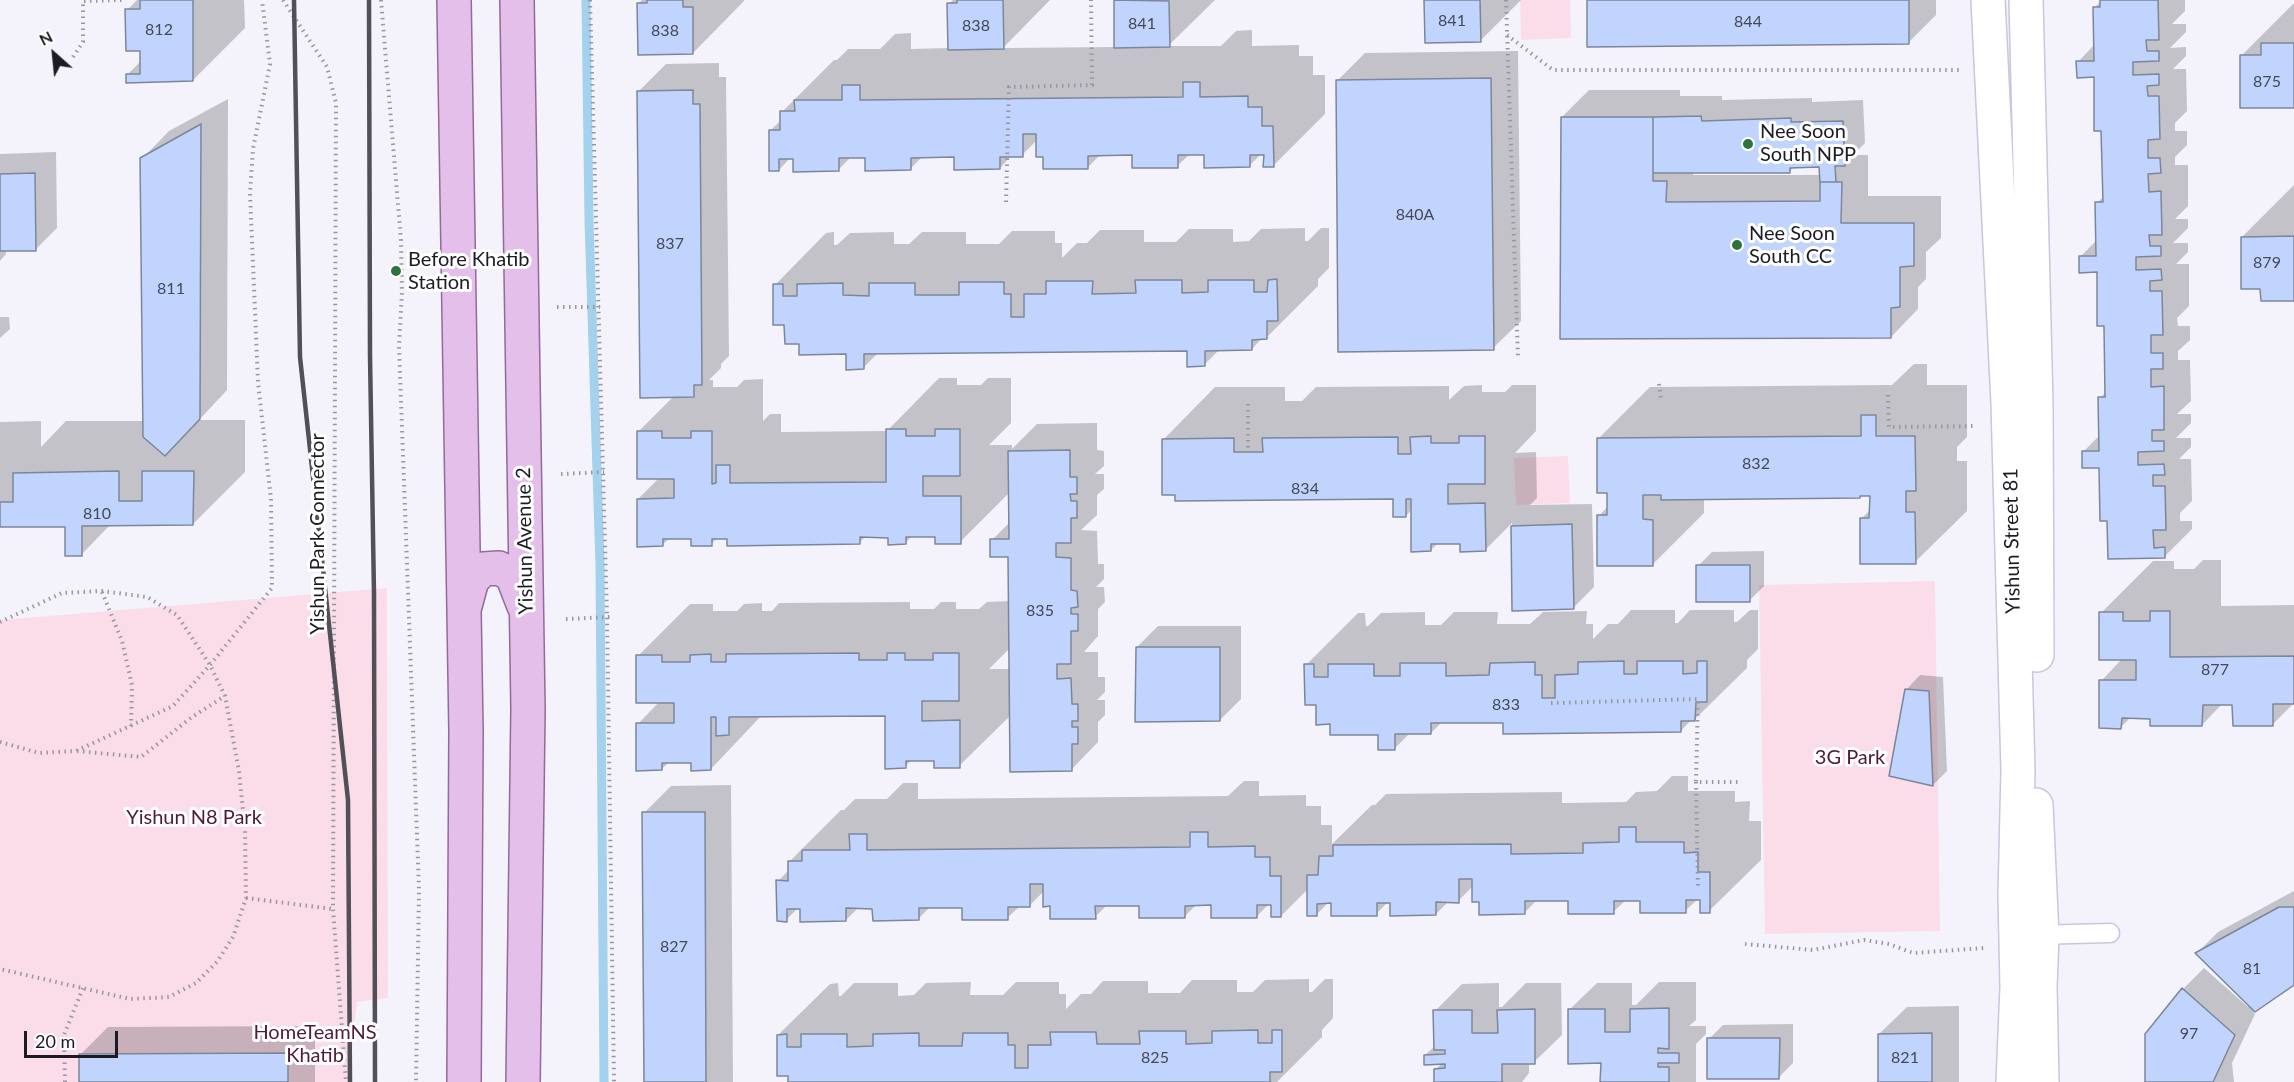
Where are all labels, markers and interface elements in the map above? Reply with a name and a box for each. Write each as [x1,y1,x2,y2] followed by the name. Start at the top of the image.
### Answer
[1438,11,1466,31] house number: 841
[1734,12,1762,32] house number: 844
[1128,14,1156,34] house number: 841
[962,16,990,36] house number: 838
[145,20,173,40] house number: 812
[651,21,679,41] house number: 838
[24,24,84,84] north arrow
[36,26,55,49] text: N
[2253,72,2281,92] house number: 875
[1760,120,1856,167] place label: Nee Soon South NPP
[1741,137,1755,151] marker: Nee Soon South NPP
[1396,205,1434,225] house number: 840A
[1749,222,1835,269] place label: Nee Soon South CC
[656,234,684,254] house number: 837
[1730,238,1744,252] marker: Nee Soon South CC
[408,248,530,295] place label: Before Khatib Station
[2253,253,2281,273] house number: 879
[389,264,403,278] marker: Before Khatib Station
[157,279,185,299] house number: 811
[306,433,330,635] street label: Yishun Park Connector
[1742,454,1770,474] house number: 832
[512,467,538,615] street label: Yishun Avenue 2
[1999,468,2025,614] street label: Yishun Street 81
[1291,479,1319,499] house number: 834
[83,504,111,524] house number: 810
[1026,601,1054,621] house number: 835
[2201,660,2229,680] house number: 877
[1492,695,1520,715] house number: 833
[1815,746,1885,770] park label: 3G Park
[126,806,262,830] park label: Yishun N8 Park
[660,937,688,957] house number: 827
[2243,959,2261,979] house number: 81
[27,1019,122,1057] scale bar
[253,1021,377,1068] park label: HomeTeamNS Khatib
[2180,1024,2198,1044] house number: 97
[35,1030,75,1052] text: 20 m
[1141,1048,1169,1068] house number: 825
[1891,1048,1919,1068] house number: 821

